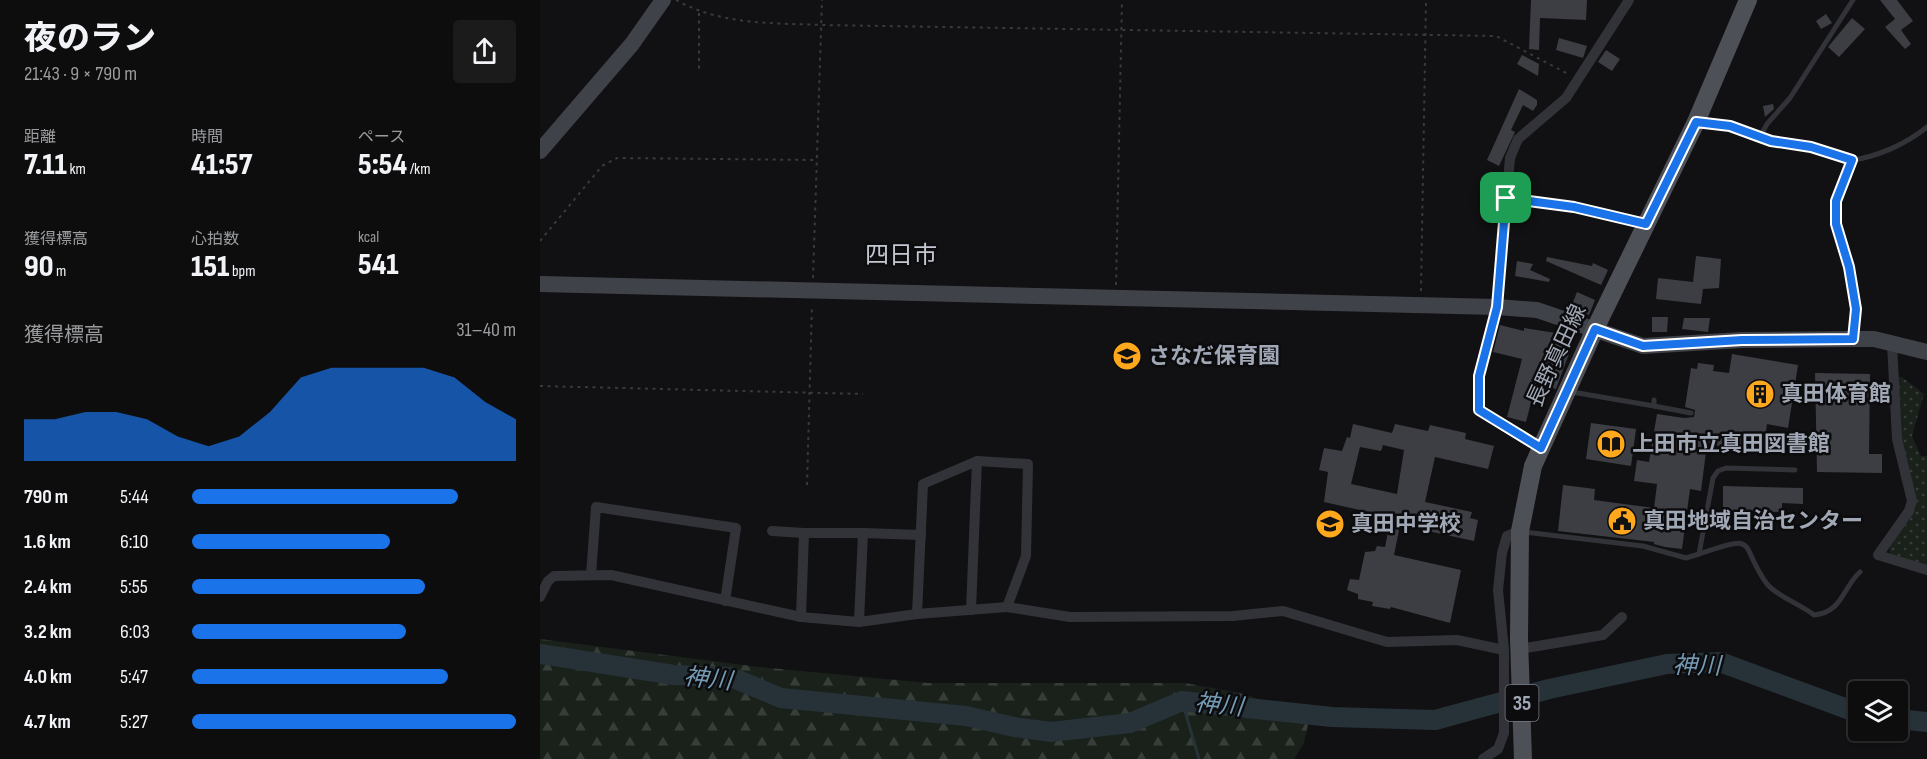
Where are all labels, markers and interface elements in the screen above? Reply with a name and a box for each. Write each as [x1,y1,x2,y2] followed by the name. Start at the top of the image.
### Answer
[24,19,156,59] text: 夜のラン
[453,20,516,83] button: share
[24,62,137,86] text: 21:43 · 9 × 790 m
[24,128,56,147] text: 距離
[191,128,223,147] text: 時間
[358,128,405,147] text: ペース
[24,147,67,183] text: 7.11
[191,147,252,183] text: 41:57
[358,147,407,183] text: 5:54
[67,160,86,179] text: km
[407,160,430,179] text: /km
[1480,172,1531,223] pin
[1489,181,1522,214] icon: arrive
[358,228,379,247] text: kcal
[24,230,88,249] text: 獲得標高
[191,230,239,249] text: 心拍数
[865,241,937,270] district label: 四日市
[358,247,399,283] text: 541
[24,249,53,285] text: 90
[191,249,229,285] text: 151
[53,262,66,281] text: m
[229,262,255,281] text: bpm
[1522,300,1592,412] street label: 長野真田線
[456,318,516,342] text: 31–40 m
[24,323,104,347] text: 獲得標高
[1111,340,1143,372] school or university icon: さなだ保育園
[1148,343,1280,370] place label: さなだ保育園
[1744,378,1776,410] building icon: 真田体育館
[1781,381,1891,408] place label: 真田体育館
[1595,428,1627,460] library icon: 上田市立真田図書館
[1632,431,1830,458] place label: 上田市立真田図書館
[24,485,68,509] text: 790 m
[120,485,149,509] text: 5:44
[1606,505,1638,537] public building icon: 真田地域自治センター
[1314,508,1346,540] school or university icon: 真田中学校
[1643,508,1863,535] place label: 真田地域自治センター
[1351,511,1461,538] place label: 真田中学校
[24,530,71,554] text: 1.6 km
[120,530,148,554] text: 6:10
[24,575,72,599] text: 2.4 km
[120,575,148,599] text: 5:55
[24,620,72,644] text: 3.2 km
[120,620,150,644] text: 6:03
[1673,651,1724,681] water label: 神川
[683,662,736,696] water label: 神川
[24,665,72,689] text: 4.0 km
[120,665,148,689] text: 5:47
[1848,681,1908,741] map controls
[1848,681,1908,741] button: layers
[1506,685,1538,721] road number: 35
[1194,688,1247,722] water label: 神川
[24,710,71,734] text: 4.7 km
[120,710,148,734] text: 5:27

